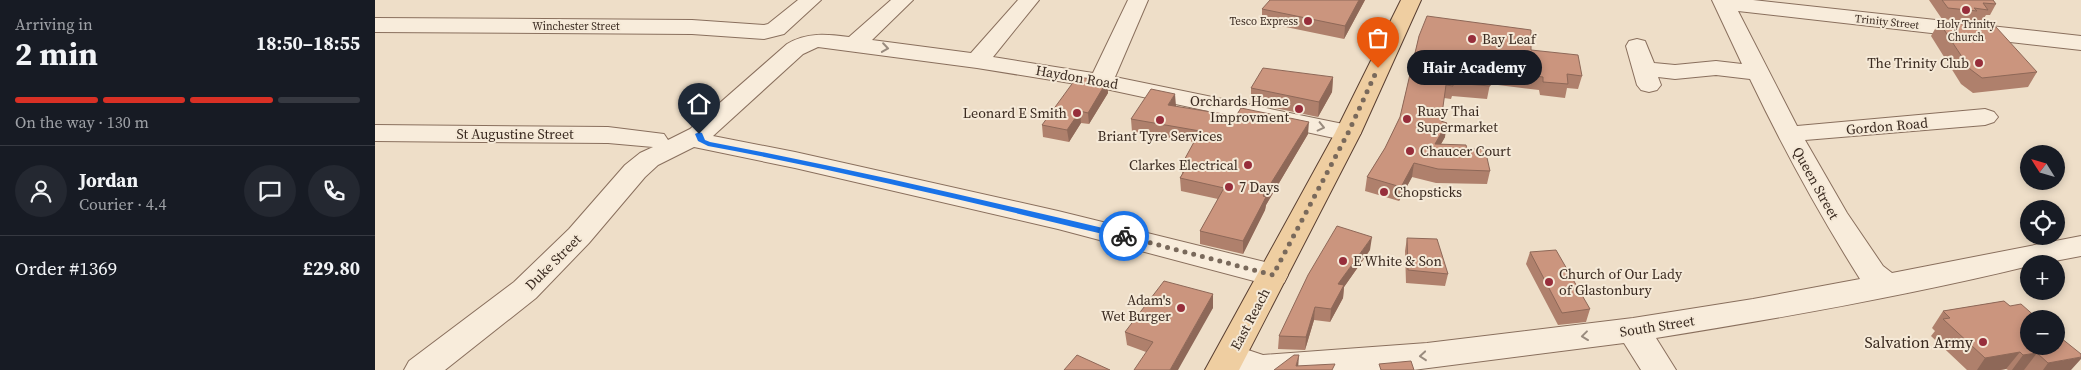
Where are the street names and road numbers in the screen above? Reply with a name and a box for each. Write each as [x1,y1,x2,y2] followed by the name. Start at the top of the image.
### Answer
[1854,11,1920,33] street label: Trinity Street
[532,19,620,34] street label: Winchester Street
[1034,60,1120,94] street label: Haydon Road
[1845,112,1929,140] street label: Gordon Road
[456,124,574,144] street label: St Augustine Street
[1788,143,1844,223] street label: Queen Street
[520,229,586,295] street label: Duke Street
[1225,284,1275,354] street label: East Reach
[1618,310,1696,342] street label: South Street

